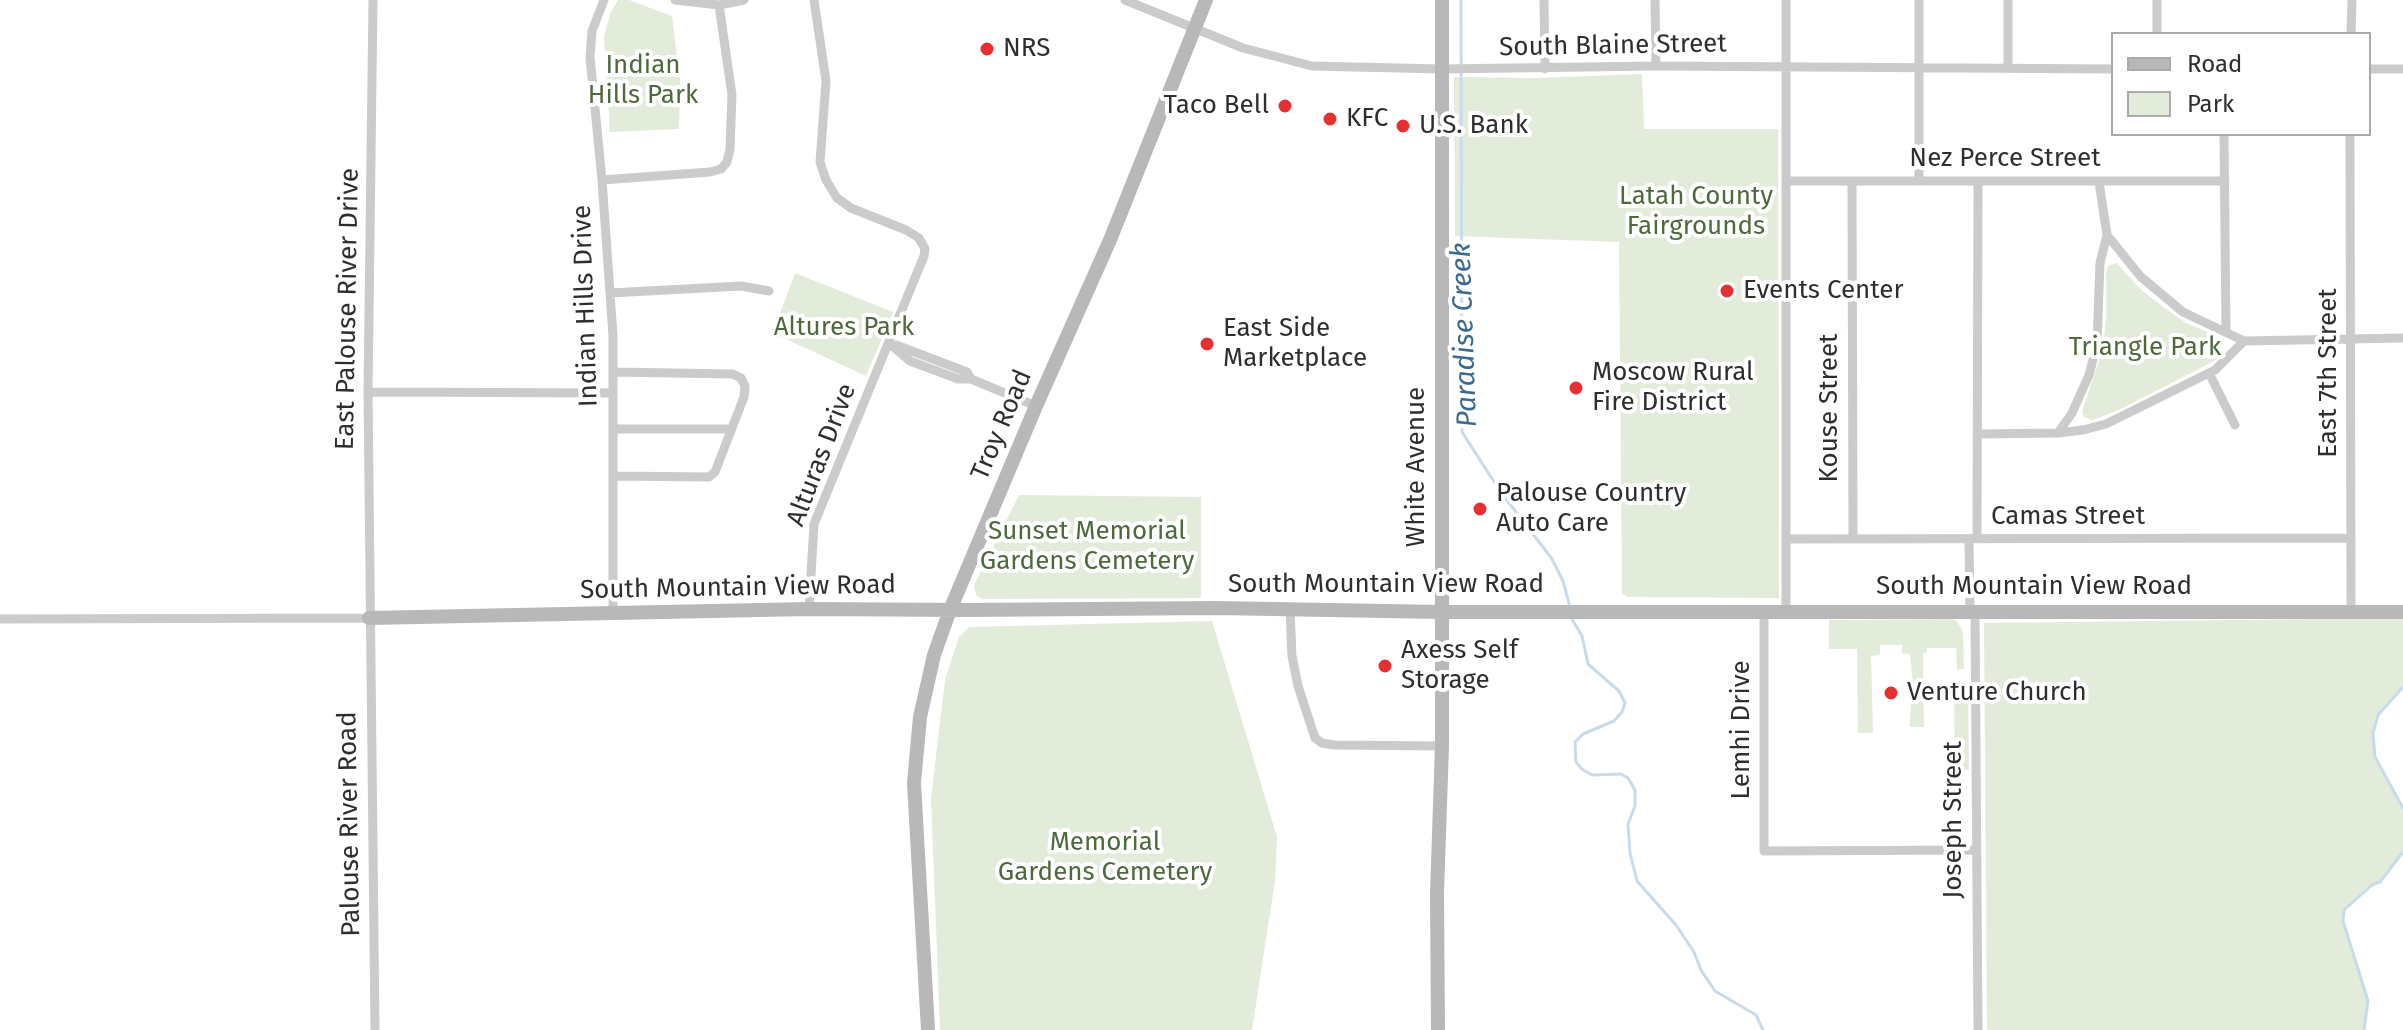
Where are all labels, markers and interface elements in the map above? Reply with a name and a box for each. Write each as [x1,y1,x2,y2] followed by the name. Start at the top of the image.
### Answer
[1499,28,1727,64] street label: South Blaine Street
[2111,32,2371,136] legend
[1003,33,1050,65] place label: NRS
[978,40,996,58] marker: NRS
[588,50,698,112] park label: Indian Hills Park
[2187,50,2242,78] text: Road
[1164,90,1269,122] place label: Taco Bell
[2187,90,2234,118] text: Park
[1276,97,1294,115] marker: Taco Bell
[1346,103,1388,135] place label: KFC
[1321,110,1339,128] marker: KFC
[1419,110,1528,142] place label: U.S. Bank
[1394,117,1412,135] marker: U.S. Bank
[1909,143,2101,175] street label: Nez Perce Street
[330,168,366,450] street label: East Palouse River Drive
[1619,181,1773,242] park label: Latah County Fairgrounds
[567,204,605,408] street label: Indian Hills Drive
[1445,242,1485,428] water label: Paradise Creek
[1743,275,1904,307] place label: Events Center
[1718,282,1736,300] marker: Events Center
[2313,288,2345,458] street label: East 7th Street
[774,312,914,344] park label: Altures Park
[1223,313,1367,374] place label: East Side Marketplace
[2069,332,2221,364] park label: Triangle Park
[1814,333,1846,483] street label: Kouse Street
[1198,335,1216,353] marker: East Side Marketplace
[1592,357,1754,418] place label: Moscow Rural Fire District
[965,365,1039,485] street label: Troy Road
[781,379,863,531] street label: Alturas Drive
[1567,379,1585,397] marker: Moscow Rural Fire District
[1401,387,1433,547] street label: White Avenue
[1496,478,1686,540] place label: Palouse Country Auto Care
[1471,500,1489,518] marker: Palouse Country Auto Care
[1991,501,2145,533] street label: Camas Street
[980,516,1194,578] park label: Sunset Memorial Gardens Cemetery
[1228,569,1544,601] street label: South Mountain View Road
[580,570,896,606] street label: South Mountain View Road
[1876,571,2192,603] street label: South Mountain View Road
[1401,635,1518,696] place label: Axess Self Storage
[1376,657,1394,675] marker: Axess Self Storage
[1726,660,1758,800] street label: Lemhi Drive
[1907,677,2087,709] place label: Venture Church
[1882,684,1900,702] marker: Venture Church
[332,711,368,937] street label: Palouse River Road
[1938,741,1970,899] street label: Joseph Street
[998,827,1212,888] park label: Memorial Gardens Cemetery

